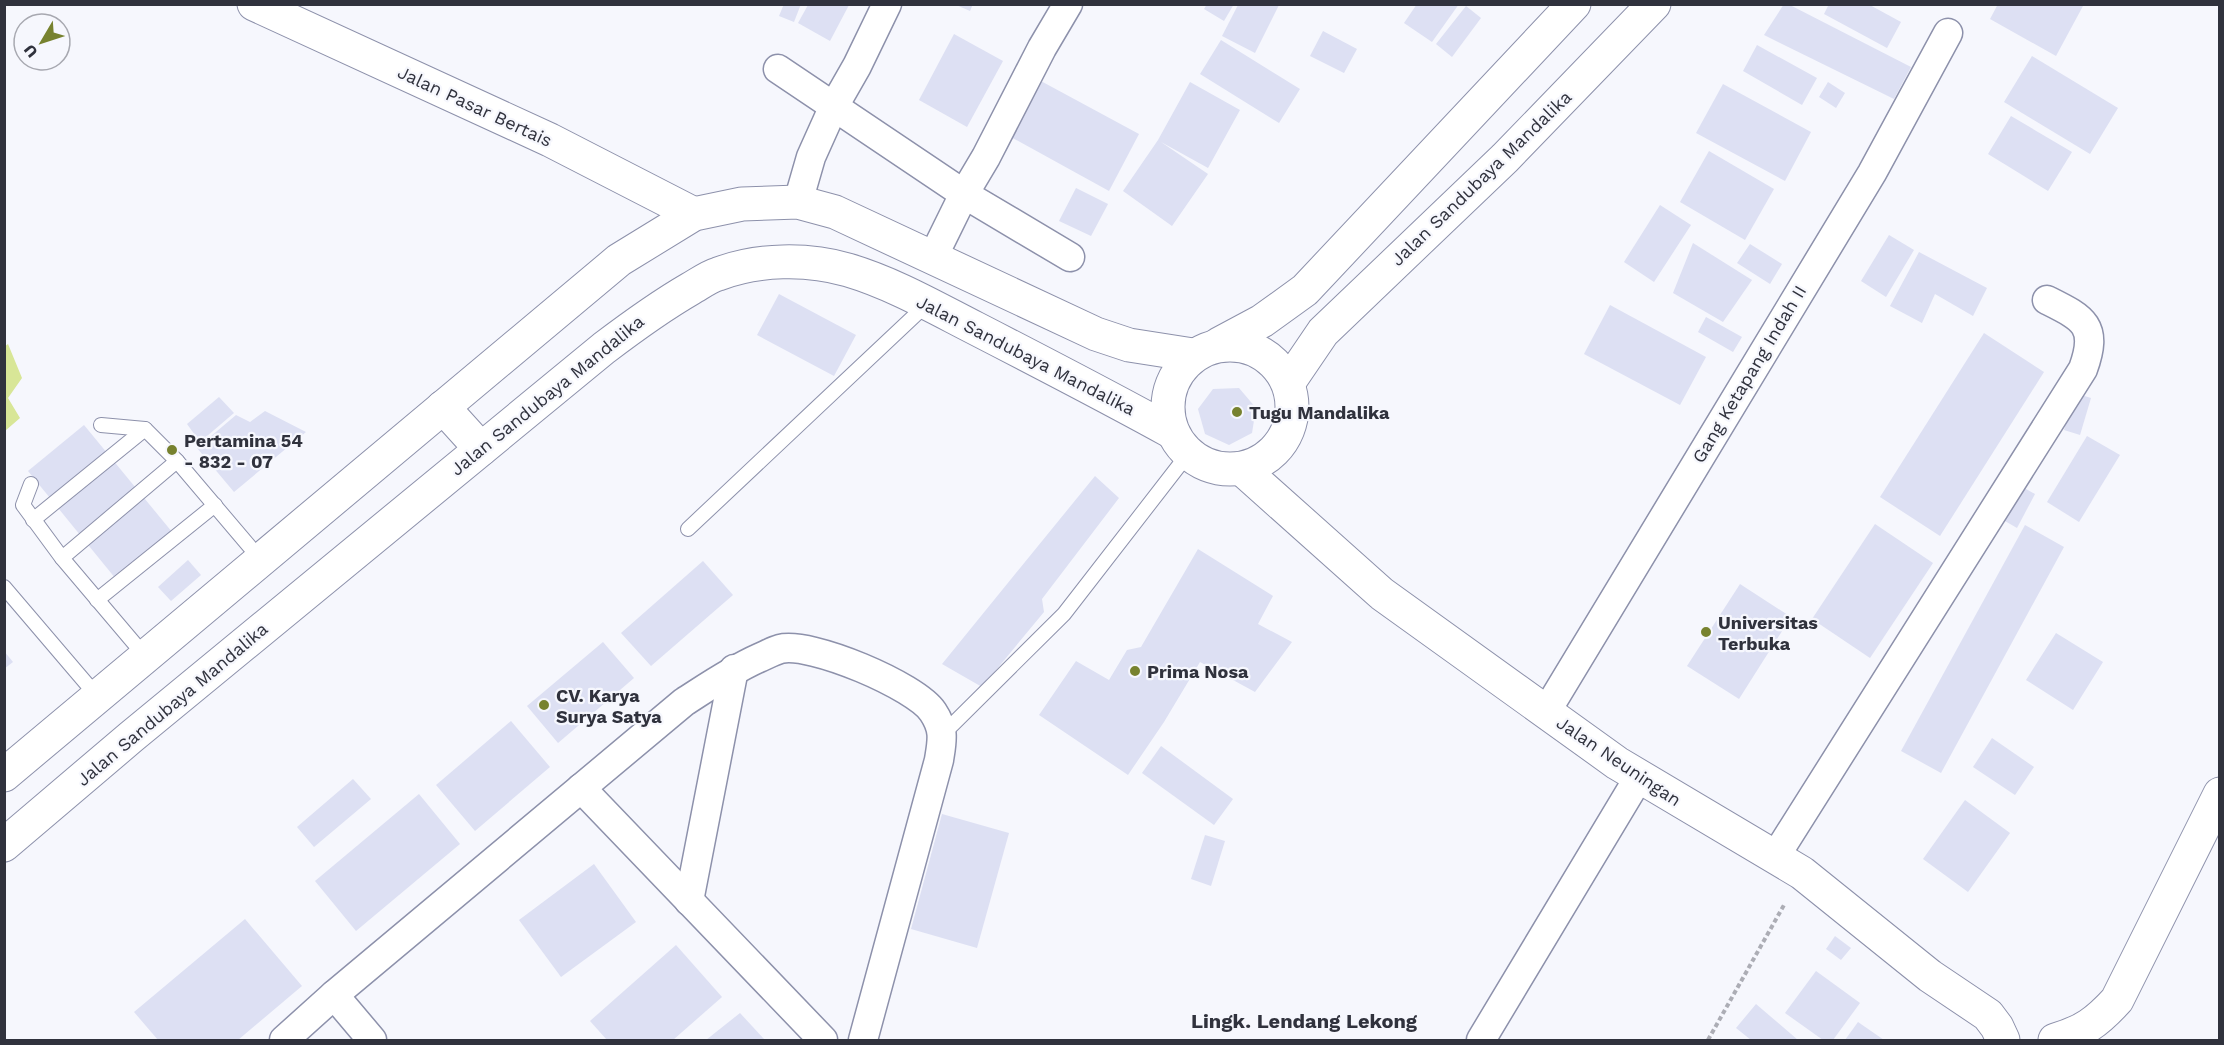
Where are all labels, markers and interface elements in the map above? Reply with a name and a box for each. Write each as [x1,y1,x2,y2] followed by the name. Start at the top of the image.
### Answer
[12,12,72,72] north arrow
[20,41,42,62] text: U
[394,61,556,151] street label: Jalan Pasar Bertais
[1386,86,1576,270] street label: Jalan Sandubaya Mandalika
[1688,282,1810,466] street label: Gang Ketapang Indah II
[913,291,1139,419] street label: Jalan Sandubaya Mandalika
[446,311,648,479] street label: Jalan Sandubaya Mandalika
[1249,402,1390,423] place label: Tugu Mandalika
[1230,405,1244,419] marker: Tugu Mandalika
[184,430,303,472] place label: Pertamina 54 - 832 - 07
[165,443,179,457] marker: Pertamina 54 - 832 - 07
[1718,612,1818,654] place label: Universitas Terbuka
[72,618,272,790] street label: Jalan Sandubaya Mandalika
[1699,625,1713,639] marker: Universitas Terbuka
[1147,661,1249,682] place label: Prima Nosa
[1128,664,1142,678] marker: Prima Nosa
[556,685,662,727] place label: CV. Karya Surya Satya
[537,698,551,712] marker: CV. Karya Surya Satya
[1553,712,1685,810] street label: Jalan Neuningan
[1191,1009,1418,1033] district label: Lingk. Lendang Lekong

